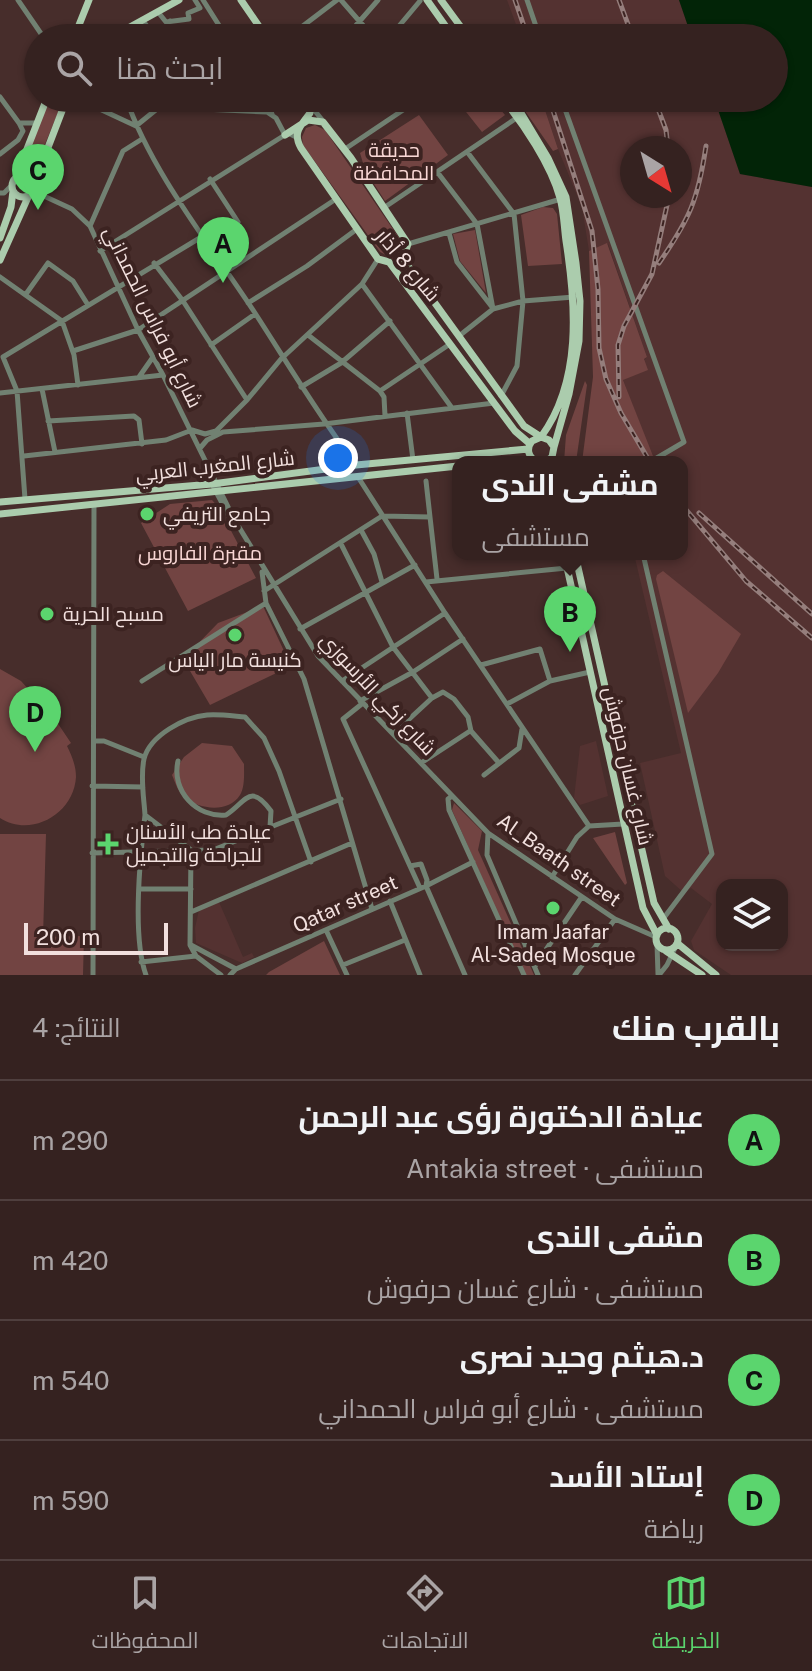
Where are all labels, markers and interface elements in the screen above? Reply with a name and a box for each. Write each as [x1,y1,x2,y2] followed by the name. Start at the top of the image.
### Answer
[24,24,788,112] search box
[52,46,96,90] icon: search
[116,50,224,86] text: ابحث هنا
[620,136,692,208] north arrow
[353,138,435,185] park label: حديقة المحافظة
[12,144,64,210] pin: C
[197,217,249,283] pin: A
[95,222,207,413] street label: شارع أبو فراس الحمداني
[369,223,445,307] street label: شارع 8 أذار
[318,438,358,478] your location
[134,446,296,490] street label: شارع المغرب العربي
[452,456,688,560] popup
[481,466,659,502] text: مشفى الندى
[163,502,270,530] place label: جامع التريفي
[138,505,156,523] marker: جامع التريفي
[481,521,590,552] text: مستشفى
[138,541,262,566] park label: مقبرة الفاروس
[544,586,596,652] pin: B
[63,602,164,628] place label: مسبح الحرية
[38,605,56,623] marker: مسبح الحرية
[226,626,244,644] marker: كنيسة مار الياس
[312,628,441,763] street label: شارع زكي الأرسوزي
[168,648,302,673] place label: كنيسة مار الياس
[596,684,658,848] street label: شارع غسان حرفوش
[9,686,61,752] pin: D
[493,808,625,912] street label: Al_Baath street
[126,820,272,868] place label: عيادة طب الأسنان للجراحة والتجميل
[97,833,119,855] marker: عيادة طب الأسنان للجراحة والتجميل
[289,870,401,938] street label: Qatar street
[716,879,788,951] map controls
[716,879,788,951] button: layers
[544,899,562,917] marker: Imam Jaafar Al-Sadeq Mosque
[24,919,168,955] scale bar
[470,920,636,967] place label: Imam Jaafar Al-Sadeq Mosque
[36,924,100,950] text: 200 m
[612,1008,780,1048] text: بالقرب منك
[32,1012,121,1043] text: النتائج: 4
[299,1098,704,1134] text: عيادة الدكتورة رؤى عبد الرحمن
[32,1125,108,1156] text: 290 m
[745,1125,763,1156] text: A
[406,1153,704,1184] text: مستشفى · Antakia street
[527,1218,704,1254] text: مشفى الندى
[32,1245,109,1276] text: 420 m
[745,1245,763,1276] text: B
[367,1273,704,1304] text: مستشفى · شارع غسان حرفوش
[460,1338,704,1374] text: د.هيثم وحيد نصرى
[32,1365,110,1396] text: 540 m
[745,1365,763,1396] text: C
[318,1393,704,1424] text: مستشفى · شارع أبو فراس الحمداني
[549,1458,704,1494] text: إستاد الأسد
[32,1485,109,1516] text: 590 m
[745,1485,763,1516] text: D
[644,1513,704,1544] text: رياضة
[92,1571,199,1661] tab: المحفوظات
[382,1571,469,1661] tab: الاتجاهات
[652,1571,720,1661] tab: الخريطة

